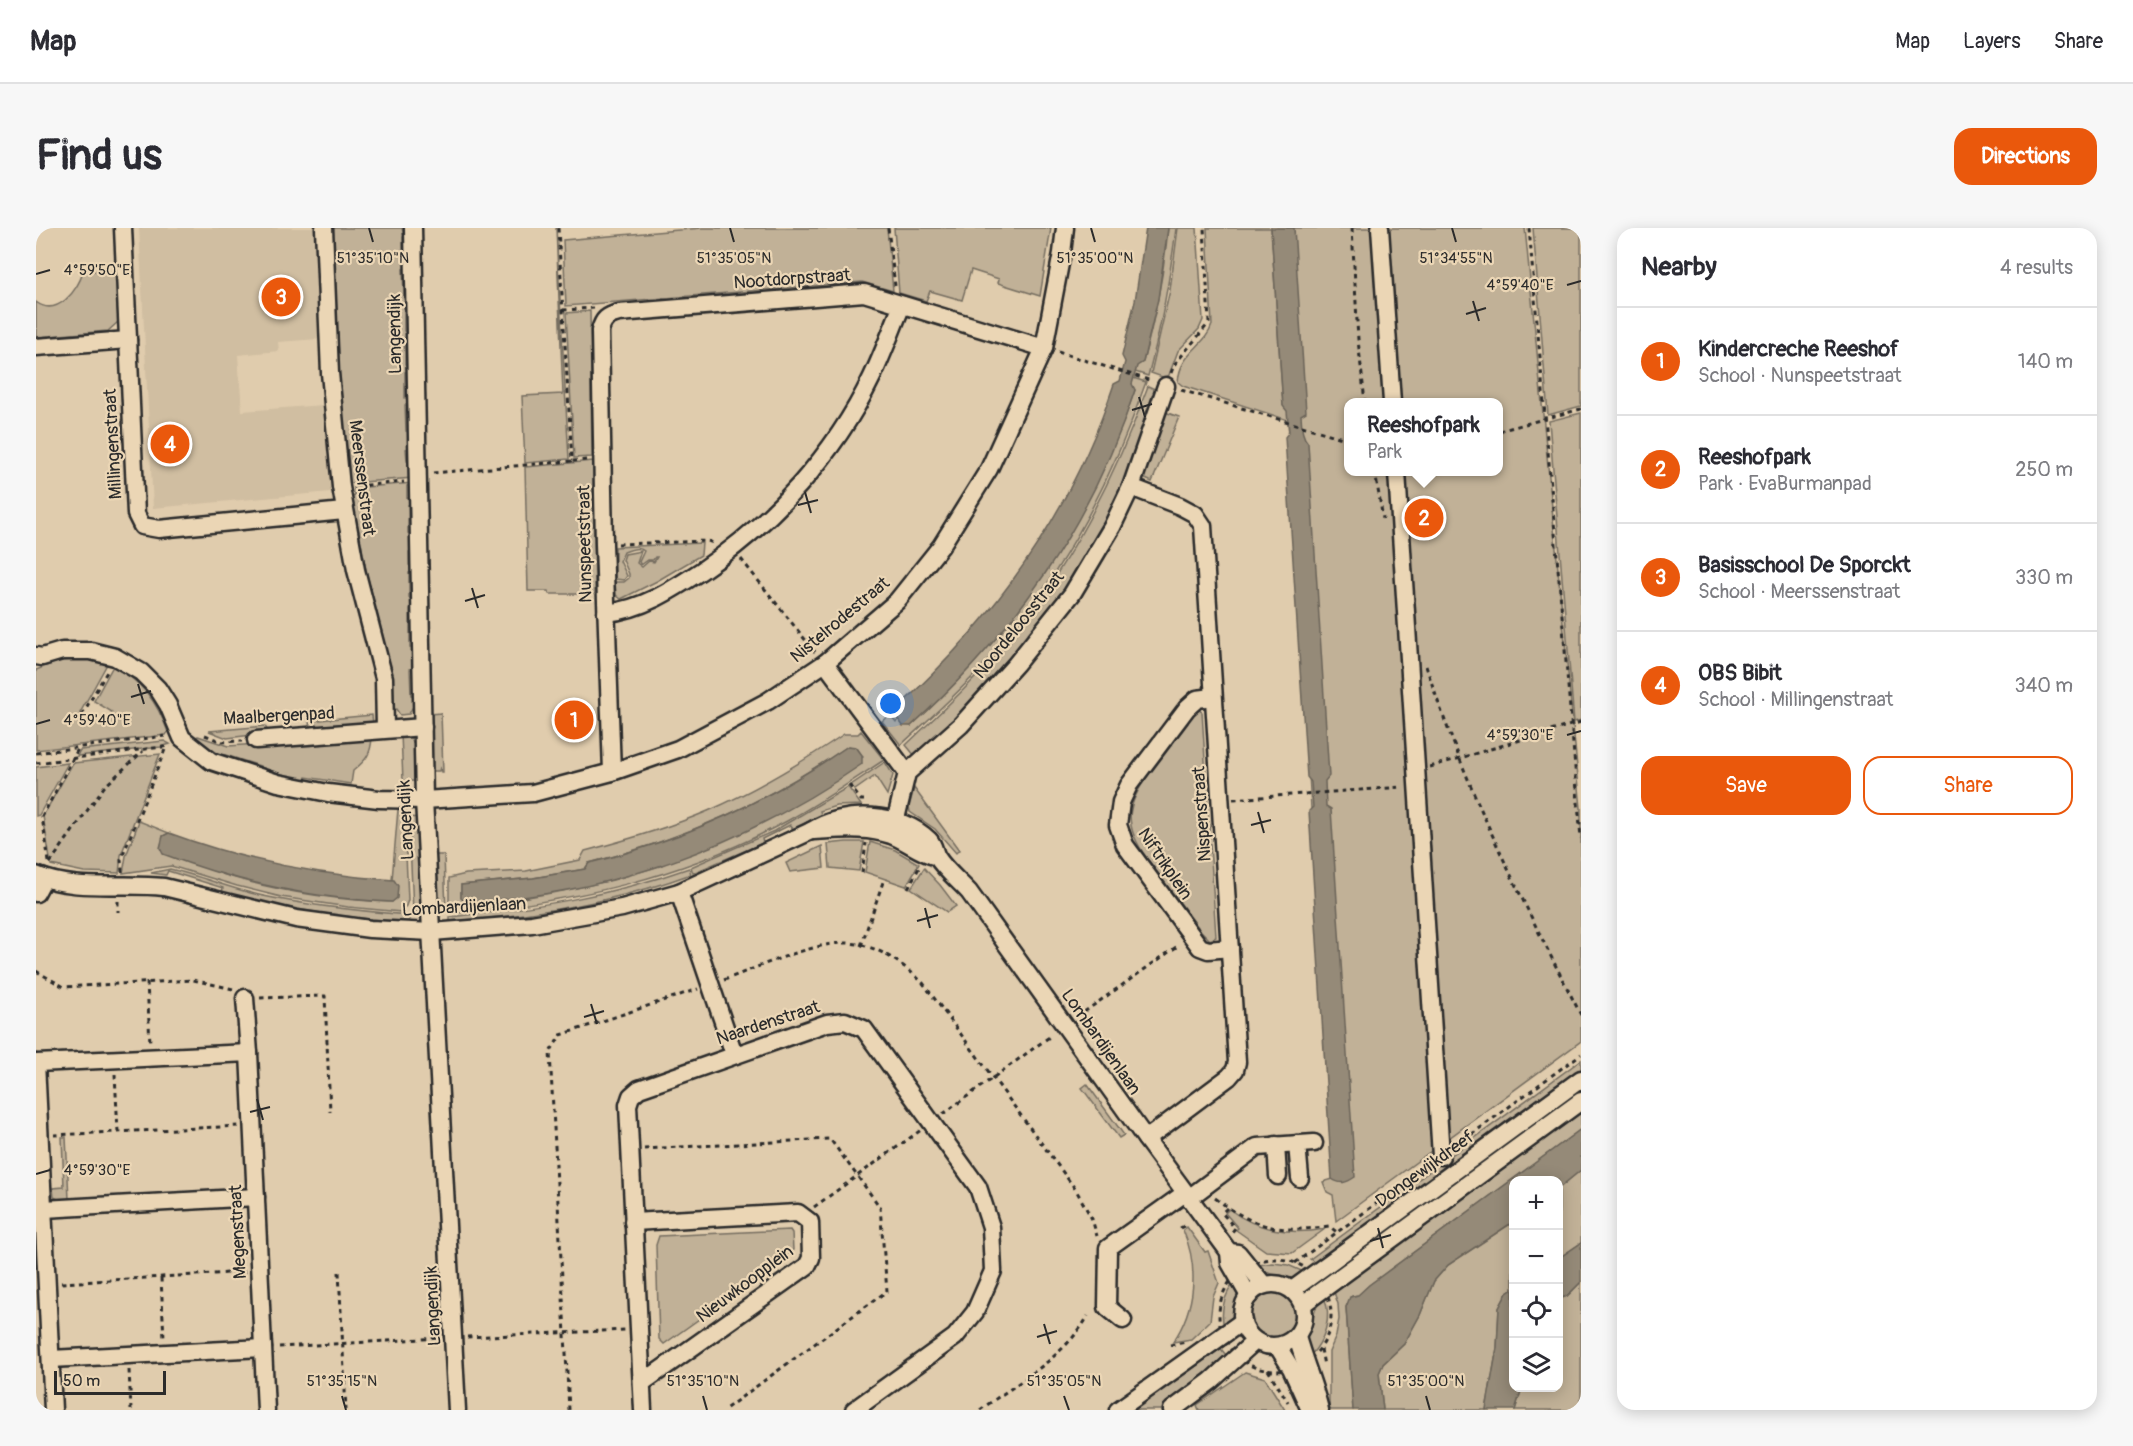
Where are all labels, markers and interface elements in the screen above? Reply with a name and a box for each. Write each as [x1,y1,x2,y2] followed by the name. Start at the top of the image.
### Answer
[30,24,76,59] text: Map
[1895,28,1930,55] text: Map
[1963,28,2021,55] text: Layers
[2054,28,2103,55] text: Share
[1954,128,2097,185] button: Directions
[36,130,162,182] text: Find us
[337,249,409,268] text: 51°35'10"N
[697,249,771,268] text: 51°35'05"N
[1057,249,1133,268] text: 51°35'00"N
[1419,249,1493,268] text: 51°34'55"N
[1641,251,1717,283] text: Nearby
[2000,255,2073,280] text: 4 results
[64,261,130,280] text: 4°59'50"E
[733,263,852,295] street label: Nootdorpstraat
[262,274,300,320] pin: 3
[1487,276,1554,295] text: 4°59'40"E
[383,293,407,374] street label: Langendijk
[1698,335,1899,363] text: Kindercreche Reeshof
[1657,349,1664,374] text: 1
[2018,349,2073,374] text: 140 m
[1698,363,1901,388] text: School · Nunspeetstraat
[99,387,127,500] street label: Millingenstraat
[1344,398,1503,476] popup
[1367,411,1480,439] text: Reeshofpark
[343,419,381,538] street label: Meerssenstraat
[150,422,190,466] pin: 4
[1367,439,1402,464] text: Park
[1698,443,1811,471] text: Reeshofpark
[1655,457,1666,482] text: 2
[2015,457,2073,482] text: 250 m
[1698,471,1872,496] text: Park · EvaBurmanpad
[572,484,598,603] street label: Nunspeetstraat
[1404,496,1444,540] pin: 2
[1698,551,1911,579] text: Basisschool De Sporckt
[1655,565,1666,590] text: 3
[2015,565,2073,590] text: 330 m
[968,566,1070,684] street label: Noordeloosstraat
[786,571,895,668] street label: Nistelrodestraat
[1698,579,1900,604] text: School · Meerssenstraat
[1698,659,1782,687] text: OBS Bibit
[1655,673,1666,698] text: 4
[2014,673,2073,698] text: 340 m
[1698,687,1893,712] text: School · Millingenstraat
[876,689,905,718] your location
[554,698,594,742] pin: 1
[223,702,335,730] street label: Maalbergenpad
[64,711,131,730] text: 4°59'40"E
[1487,726,1553,745] text: 4°59'30"E
[1641,756,1851,815] button: Save
[1863,756,2073,815] button: Share
[1187,765,1217,862] street label: Nispenstraat
[392,779,420,861] street label: Langendijk
[1133,824,1197,904] street label: Niftrikplein
[401,892,527,922] street label: Lombardijenlaan
[1056,984,1146,1100] street label: Lombardijenlaan
[713,995,823,1051] street label: Naardenstraat
[1371,1125,1479,1213] street label: Dongewijkdreef
[64,1161,130,1180] text: 4°59'30"E
[1509,1176,1563,1392] map controls
[1509,1176,1563,1230] button: +
[224,1184,252,1280] street label: Megenstraat
[1509,1230,1563,1284] button: −
[692,1240,798,1328] street label: Nieuwkoopplein
[419,1265,447,1347] street label: Langendijk
[1509,1284,1563,1338] button: locate
[1509,1338,1563,1392] button: layers
[54,1368,166,1396] scale bar
[63,1371,100,1391] text: 50 m
[307,1372,377,1391] text: 51°35'15"N
[667,1372,739,1391] text: 51°35'10"N
[1027,1372,1101,1391] text: 51°35'05"N
[1388,1372,1464,1391] text: 51°35'00"N

